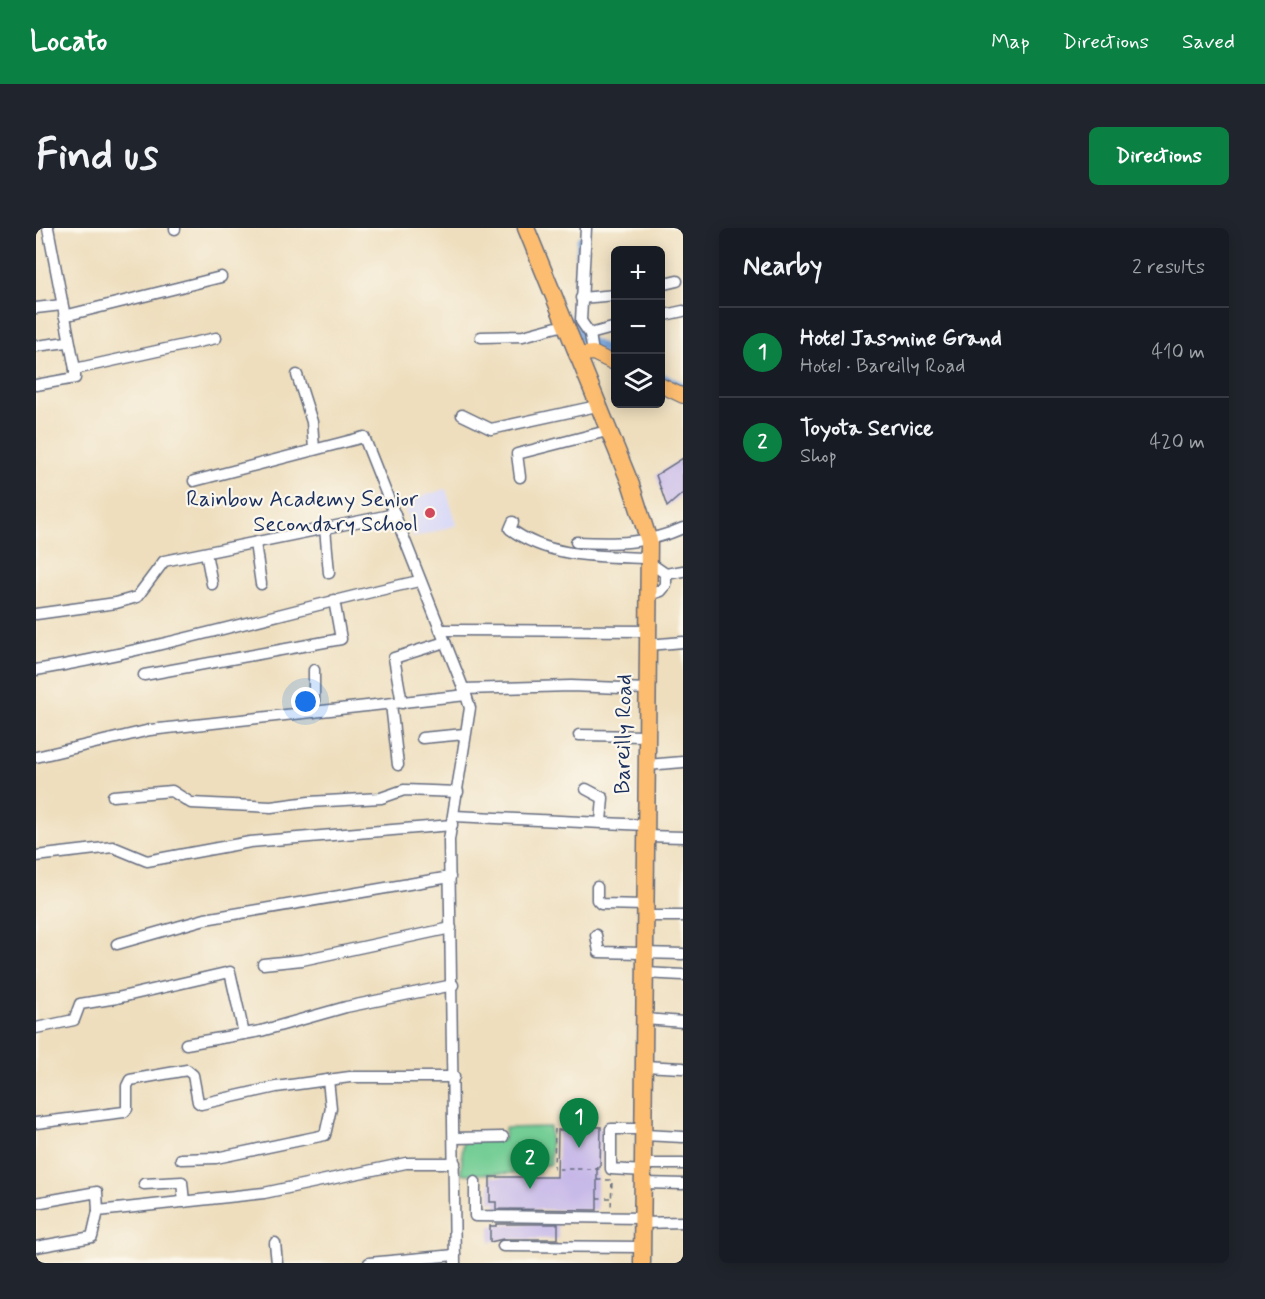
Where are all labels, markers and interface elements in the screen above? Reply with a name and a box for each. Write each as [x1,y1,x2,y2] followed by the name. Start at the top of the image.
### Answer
[30,24,107,61] text: Locato
[991,28,1030,56] text: Map
[1063,28,1149,56] text: Directions
[1182,28,1235,56] text: Saved
[1089,127,1229,185] button: Directions
[36,129,158,184] text: Find us
[611,246,665,408] map controls
[611,246,665,300] button: +
[743,250,822,284] text: Nearby
[1132,254,1205,281] text: 2 results
[611,300,665,354] button: −
[800,325,1002,353] text: Hotel Jasmine Grand
[758,339,767,366] text: 1
[1151,339,1205,366] text: 410 m
[800,353,965,380] text: Hotel · Bareilly Road
[611,354,665,408] button: layers
[800,415,933,443] text: Toyota Service
[758,429,767,456] text: 2
[1149,429,1205,456] text: 420 m
[800,443,837,470] text: Shop
[186,486,419,539] place label: Rainbow Academy Senior Secondary School
[423,506,437,520] marker: Rainbow Academy Senior Secondary School
[609,674,639,794] street label: Bareilly Road
[291,687,320,716] your location
[560,1098,598,1148] pin: 1
[510,1140,550,1189] pin: 2

